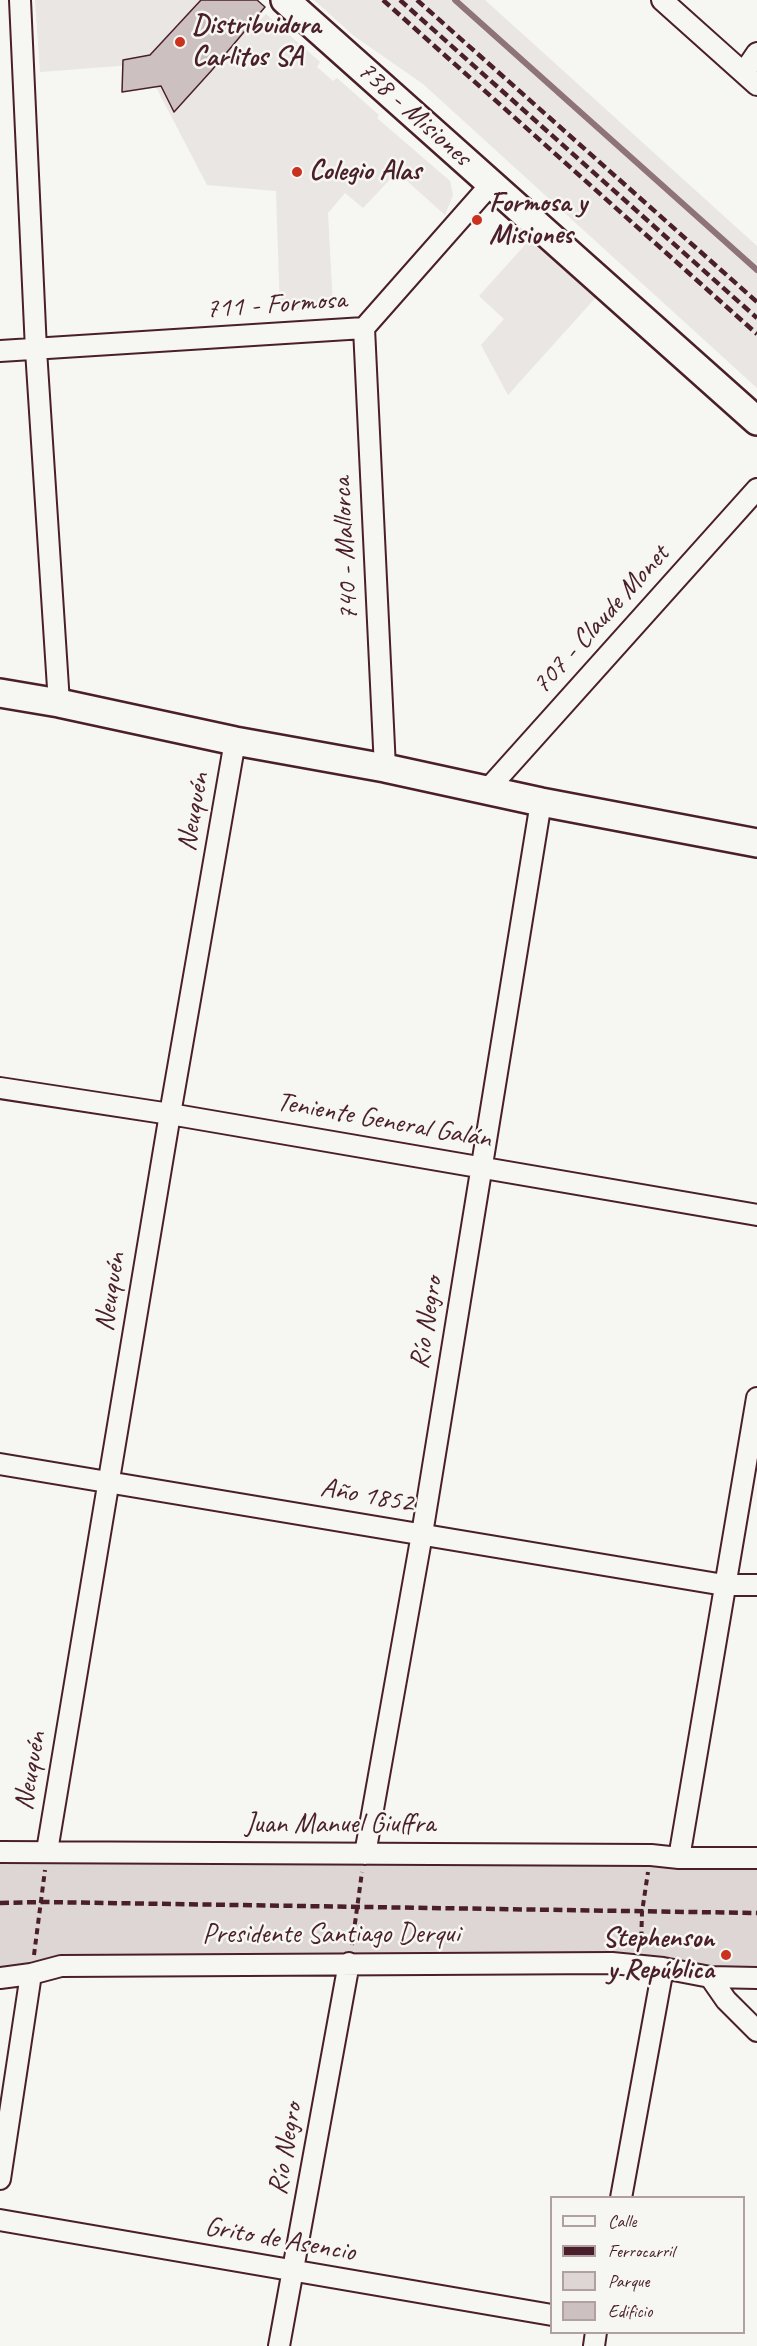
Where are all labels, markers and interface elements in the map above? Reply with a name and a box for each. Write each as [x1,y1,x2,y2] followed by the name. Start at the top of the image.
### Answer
[192,9,320,75] place label: Distribuidora Carlitos SA
[173,35,187,49] marker: Distribuidora Carlitos SA
[350,54,478,174] street label: 738 - Misiones
[309,155,421,189] place label: Colegio Alas
[290,165,304,179] marker: Colegio Alas
[489,187,587,253] place label: Formosa y Misiones
[470,213,484,227] marker: Formosa y Misiones
[205,283,347,327] street label: 711 - Formosa
[325,476,367,622] street label: 740 - Mallorca
[525,539,677,701] street label: 707 - Claude Monet
[171,770,217,854] street label: Neuquén
[274,1086,494,1156] street label: Teniente General Galán
[88,1250,134,1334] street label: Neuquén
[403,1274,451,1372] street label: Río Negro
[318,1471,416,1521] street label: Año 1852
[8,1729,54,1813] street label: Neuquén
[245,1808,435,1842] street label: Juan Manuel Giuffra
[202,1918,460,1952] street label: Presidente Santiago Derqui
[602,1922,714,1988] place label: Stephenson y República
[719,1948,733,1962] marker: Stephenson y República
[261,2100,311,2198] street label: Río Negro
[550,2196,745,2334] legend
[202,2210,358,2270] street label: Grito de Asencio
[608,2210,636,2232] text: Calle
[608,2240,675,2262] text: Ferrocarril
[608,2270,649,2292] text: Parque
[608,2300,652,2322] text: Edificio

